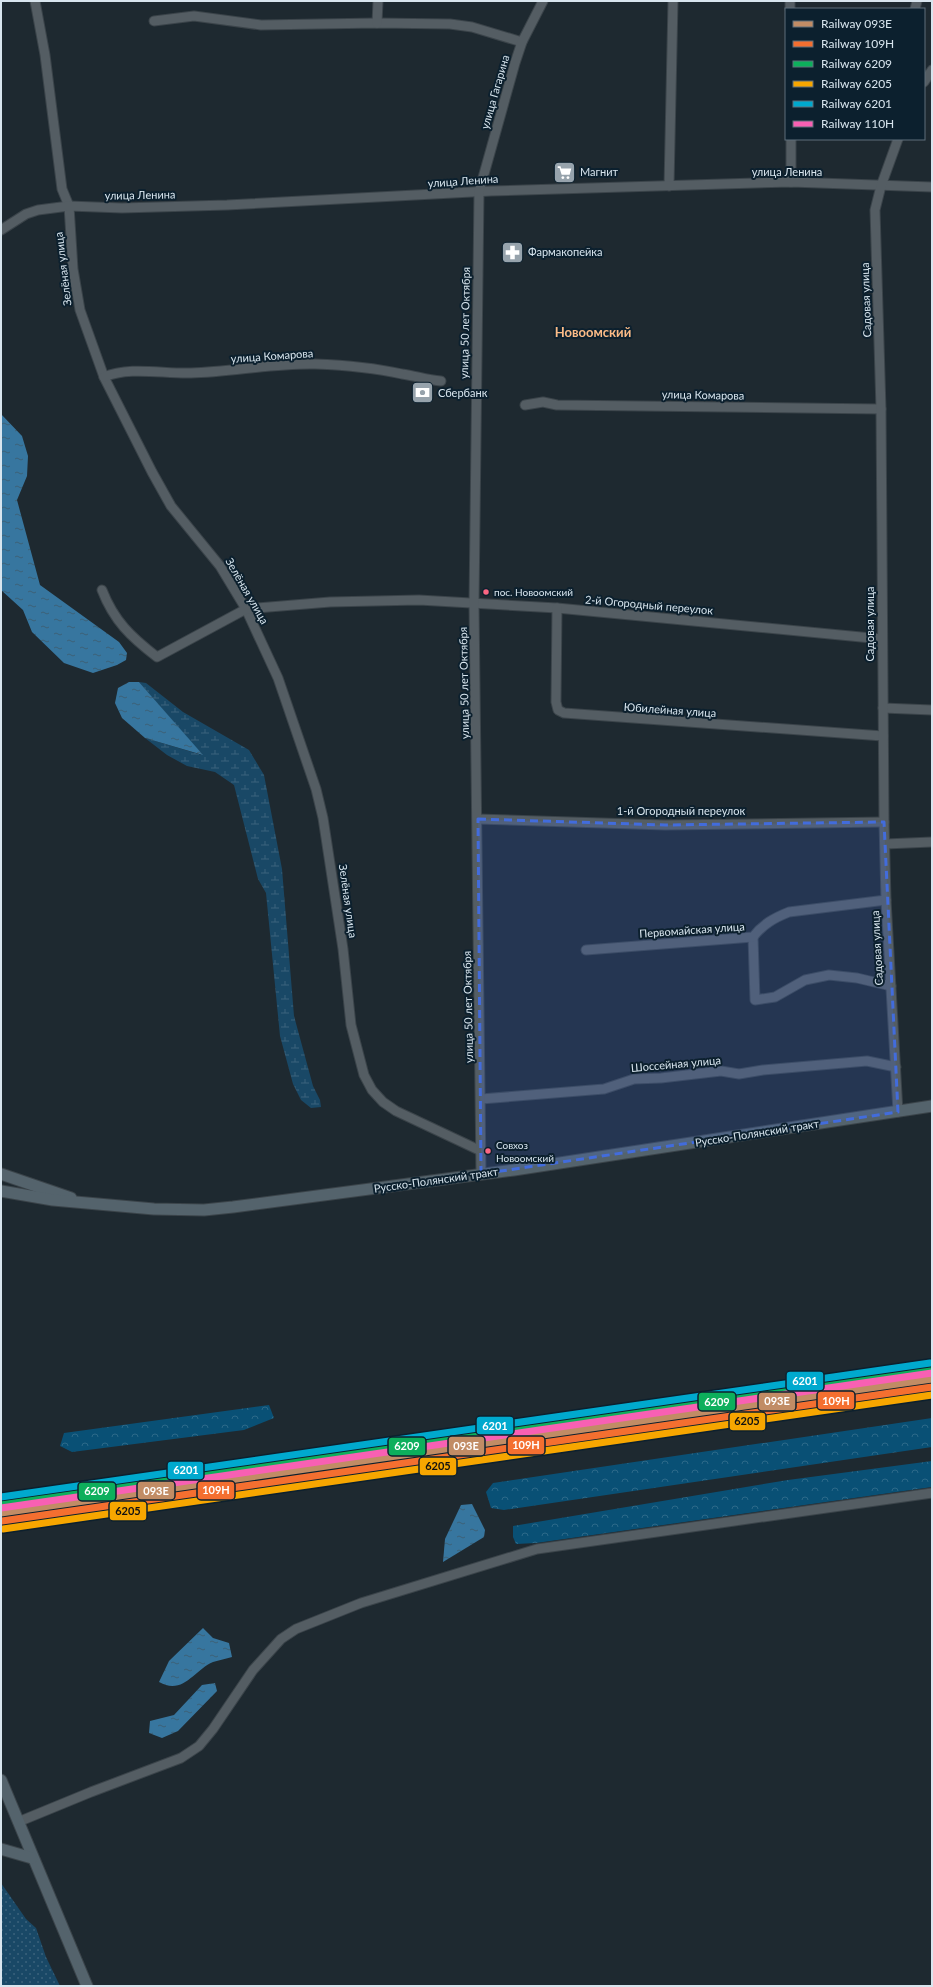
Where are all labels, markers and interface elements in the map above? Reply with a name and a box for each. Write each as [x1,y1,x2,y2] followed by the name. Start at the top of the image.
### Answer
[785,8,925,140] legend
[821,16,892,31] text: Railway 093Е
[821,36,894,51] text: Railway 109Н
[478,53,511,131] street label: улица Гагарина
[821,56,892,71] text: Railway 6209
[821,76,892,91] text: Railway 6205
[821,96,892,111] text: Railway 6201
[821,116,894,131] text: Railway 110Н
[551,159,577,185] supermarket icon: Магнит
[580,165,619,178] place label: Магнит
[752,165,822,178] street label: улица Ленина
[427,172,499,189] street label: улица Ленина
[105,187,175,202] street label: улица Ленина
[52,231,73,307] street label: Зелёная улица
[499,239,525,265] pharmacy icon: Фармакопейка
[528,245,603,258] place label: Фармакопейка
[858,262,873,338] street label: Садовая улица
[457,267,472,379] street label: улица 50 лет Октября
[555,324,631,340] district label: Новоомский
[230,346,314,365] street label: улица Комарова
[410,380,436,406] bank icon: Сбербанк
[438,386,488,399] place label: Сбербанк
[662,387,744,402] street label: улица Комарова
[223,555,272,626] street label: Зелёная улица
[494,586,573,598] place label: пос. Новоомский
[481,587,491,597] marker: пос. Новоомский
[863,587,876,661] street label: Садовая улица
[584,592,714,617] street label: 2-й Огородный переулок
[456,627,471,739] street label: улица 50 лет Октября
[623,700,717,719] street label: Юбилейная улица
[617,804,746,817] street label: 1-й Огородный переулок
[337,863,360,939] street label: Зелёная улица
[868,910,885,986] street label: Садовая улица
[639,919,745,940] street label: Первомайская улица
[460,951,475,1063] street label: улица 50 лет Октября
[630,1053,722,1074] street label: Шоссейная улица
[694,1116,820,1149] street label: Русско-Полянский тракт
[496,1139,554,1164] place label: Совхоз Новоомский
[483,1146,493,1156] marker: Совхоз Новоомский
[373,1164,499,1195] street label: Русско-Полянский тракт
[786,1371,824,1391] line badge: 6201
[792,1374,818,1387] text: 6201
[817,1391,855,1410] line badge: 109Н
[698,1392,736,1411] line badge: 6209
[758,1392,796,1411] line badge: 093Е
[764,1394,790,1407] text: 093Е
[822,1394,850,1407] text: 109Н
[704,1395,730,1408] text: 6209
[729,1412,766,1431] line badge: 6205
[734,1414,760,1427] text: 6205
[476,1416,514,1435] line badge: 6201
[482,1419,508,1432] text: 6201
[448,1436,485,1456] line badge: 093Е
[507,1436,545,1455] line badge: 109Н
[388,1437,426,1456] line badge: 6209
[512,1438,540,1451] text: 109Н
[394,1439,420,1452] text: 6209
[453,1439,479,1452] text: 093Е
[419,1457,457,1476] line badge: 6205
[425,1459,451,1472] text: 6205
[167,1461,204,1480] line badge: 6201
[173,1463,199,1476] text: 6201
[137,1481,175,1500] line badge: 093Е
[197,1481,235,1500] line badge: 109Н
[78,1482,116,1501] line badge: 6209
[202,1483,230,1496] text: 109Н
[84,1484,110,1497] text: 6209
[143,1484,169,1497] text: 093Е
[109,1501,147,1521] line badge: 6205
[115,1504,141,1517] text: 6205

